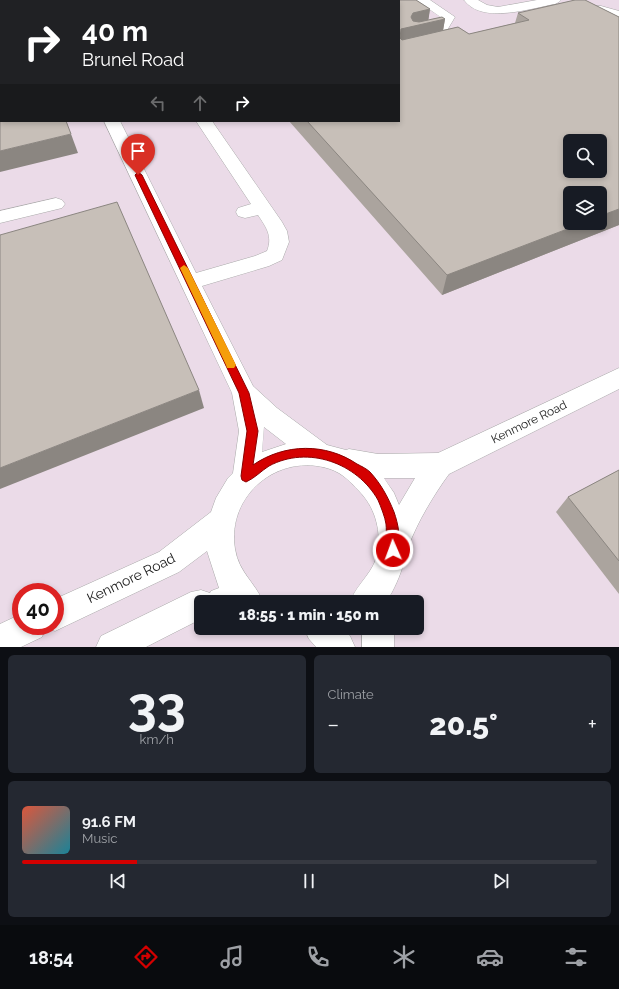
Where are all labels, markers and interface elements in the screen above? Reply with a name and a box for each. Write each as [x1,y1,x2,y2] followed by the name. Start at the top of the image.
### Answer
[82,15,148,48] text: 40 m
[16,16,68,68] icon: right
[82,49,184,70] text: Brunel Road
[147,92,169,114] icon: left
[189,92,211,114] icon: ahead
[231,92,253,114] icon: right
[121,134,155,175] pin
[563,134,607,230] map controls
[563,134,607,178] button: search
[127,140,149,162] icon: arrive
[563,186,607,230] button: layers
[489,398,569,446] street label: Kenmore Road
[372,529,414,571] position arrow
[84,550,178,606] street label: Kenmore Road
[12,583,64,635] speed limit sign: 40
[239,606,379,624] text: 18:55 · 1 min · 150 m
[128,675,186,736] text: 33
[328,687,374,702] text: Climate
[429,707,498,742] text: 20.5°
[328,711,339,737] text: −
[588,711,597,737] text: +
[140,732,174,747] text: km/h
[82,813,136,831] text: 91.6 FM
[82,831,117,846] text: Music
[107,870,129,892] icon: previous
[298,870,320,892] icon: pause
[490,870,512,892] icon: next
[132,943,160,971] icon: directions
[218,943,246,971] icon: music
[304,943,332,971] icon: phone
[390,943,418,971] icon: climate
[476,943,504,971] icon: car
[562,943,590,971] icon: filters
[29,947,74,968] text: 18:54

